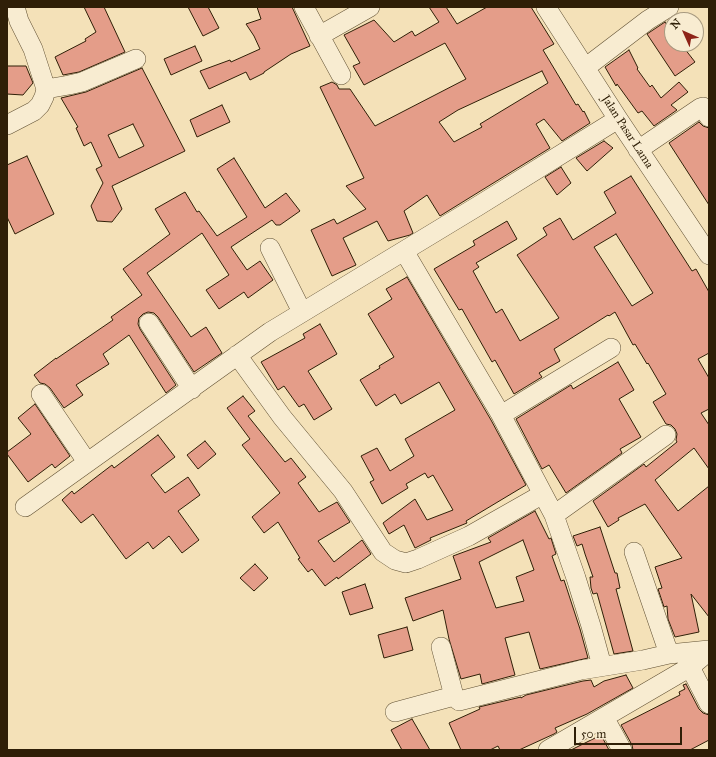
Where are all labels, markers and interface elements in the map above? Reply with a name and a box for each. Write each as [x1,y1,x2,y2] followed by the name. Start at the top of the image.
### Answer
[664,12,704,52] north arrow
[668,16,684,32] text: N
[598,93,656,171] street label: Jalan Pasar Lama
[576,719,684,745] scale bar
[581,727,606,741] text: 50 m

